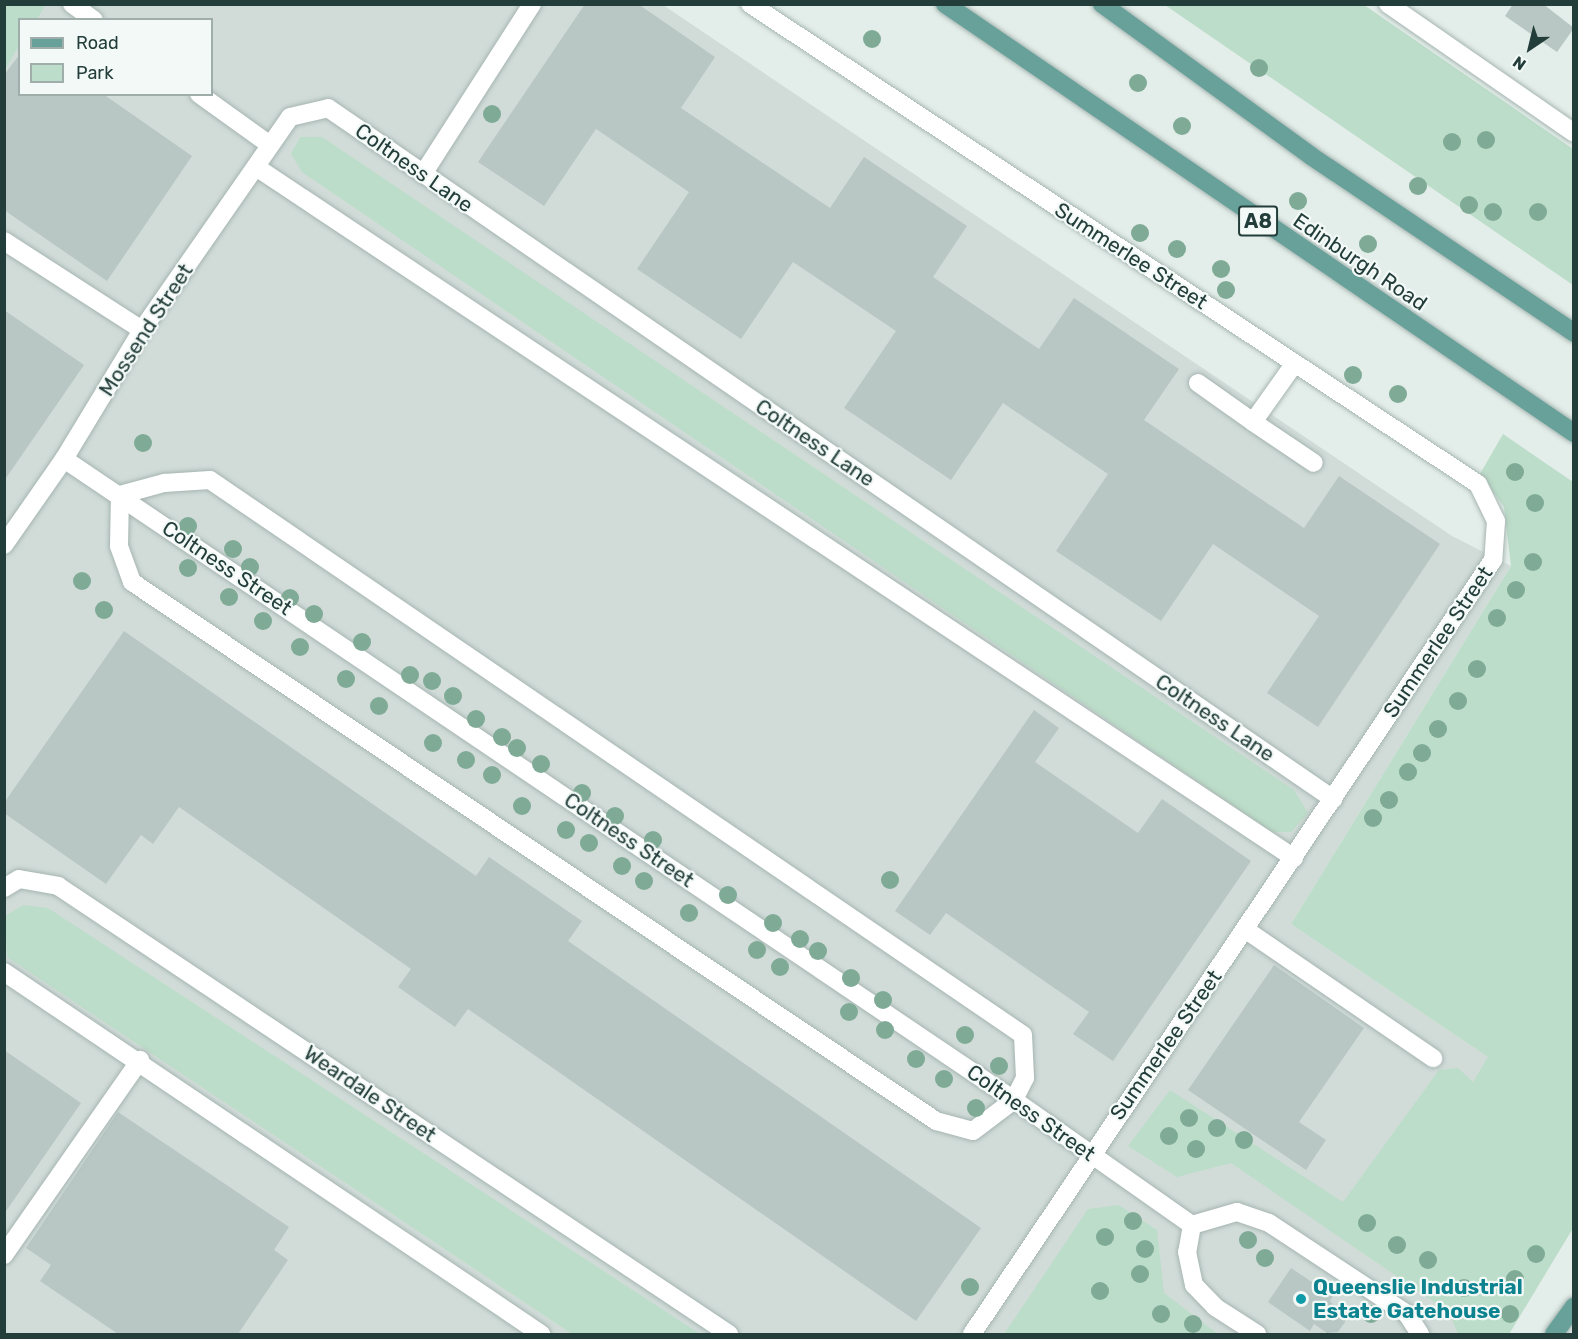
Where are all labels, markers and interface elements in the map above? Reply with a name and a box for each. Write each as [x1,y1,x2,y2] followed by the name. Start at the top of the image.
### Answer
[18,18,213,96] legend
[1500,18,1560,78] north arrow
[76,32,119,54] text: Road
[1509,52,1530,74] text: N
[76,62,113,84] text: Park
[350,118,478,218] street label: Coltness Lane
[1050,197,1212,315] street label: Summerlee Street
[1237,204,1279,238] road number: A8
[1288,208,1432,316] street label: Edinburgh Road
[94,259,198,401] street label: Mossend Street
[751,394,879,492] street label: Coltness Lane
[157,515,297,621] street label: Coltness Street
[1378,561,1498,723] street label: Summerlee Street
[1151,669,1279,767] street label: Coltness Lane
[559,787,699,893] street label: Coltness Street
[1105,965,1227,1125] street label: Summerlee Street
[299,1040,441,1148] street label: Weardale Street
[962,1059,1100,1167] street label: Coltness Street
[1313,1274,1523,1324] place label: Queenslie Industrial Estate Gatehouse
[1294,1292,1308,1306] marker: Queenslie Industrial Estate Gatehouse

